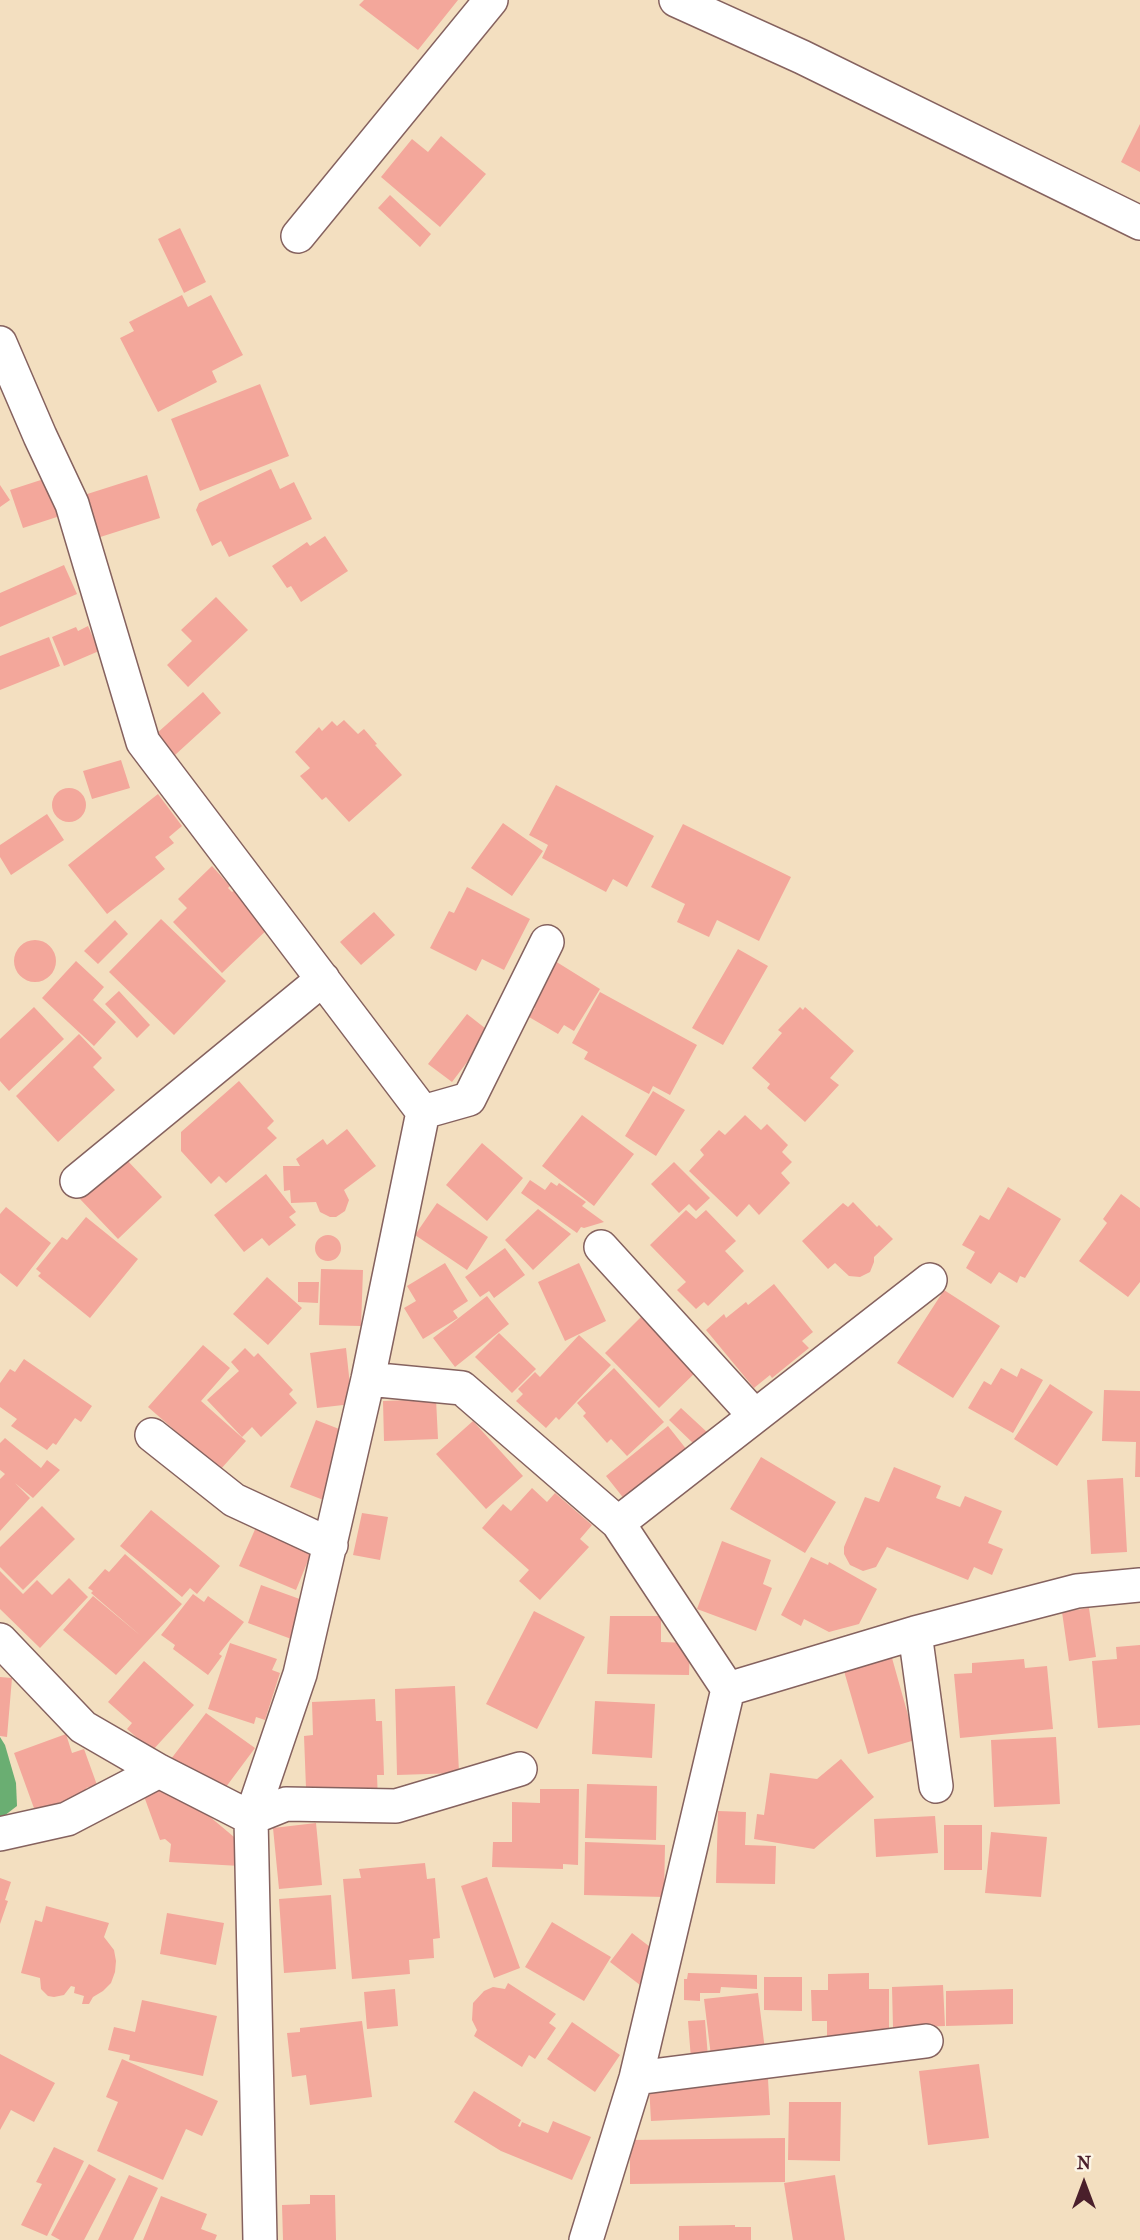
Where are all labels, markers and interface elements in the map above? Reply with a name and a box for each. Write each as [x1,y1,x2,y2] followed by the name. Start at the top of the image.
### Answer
[1049,2149,1119,2219] north arrow
[1077,2152,1091,2174] text: N

